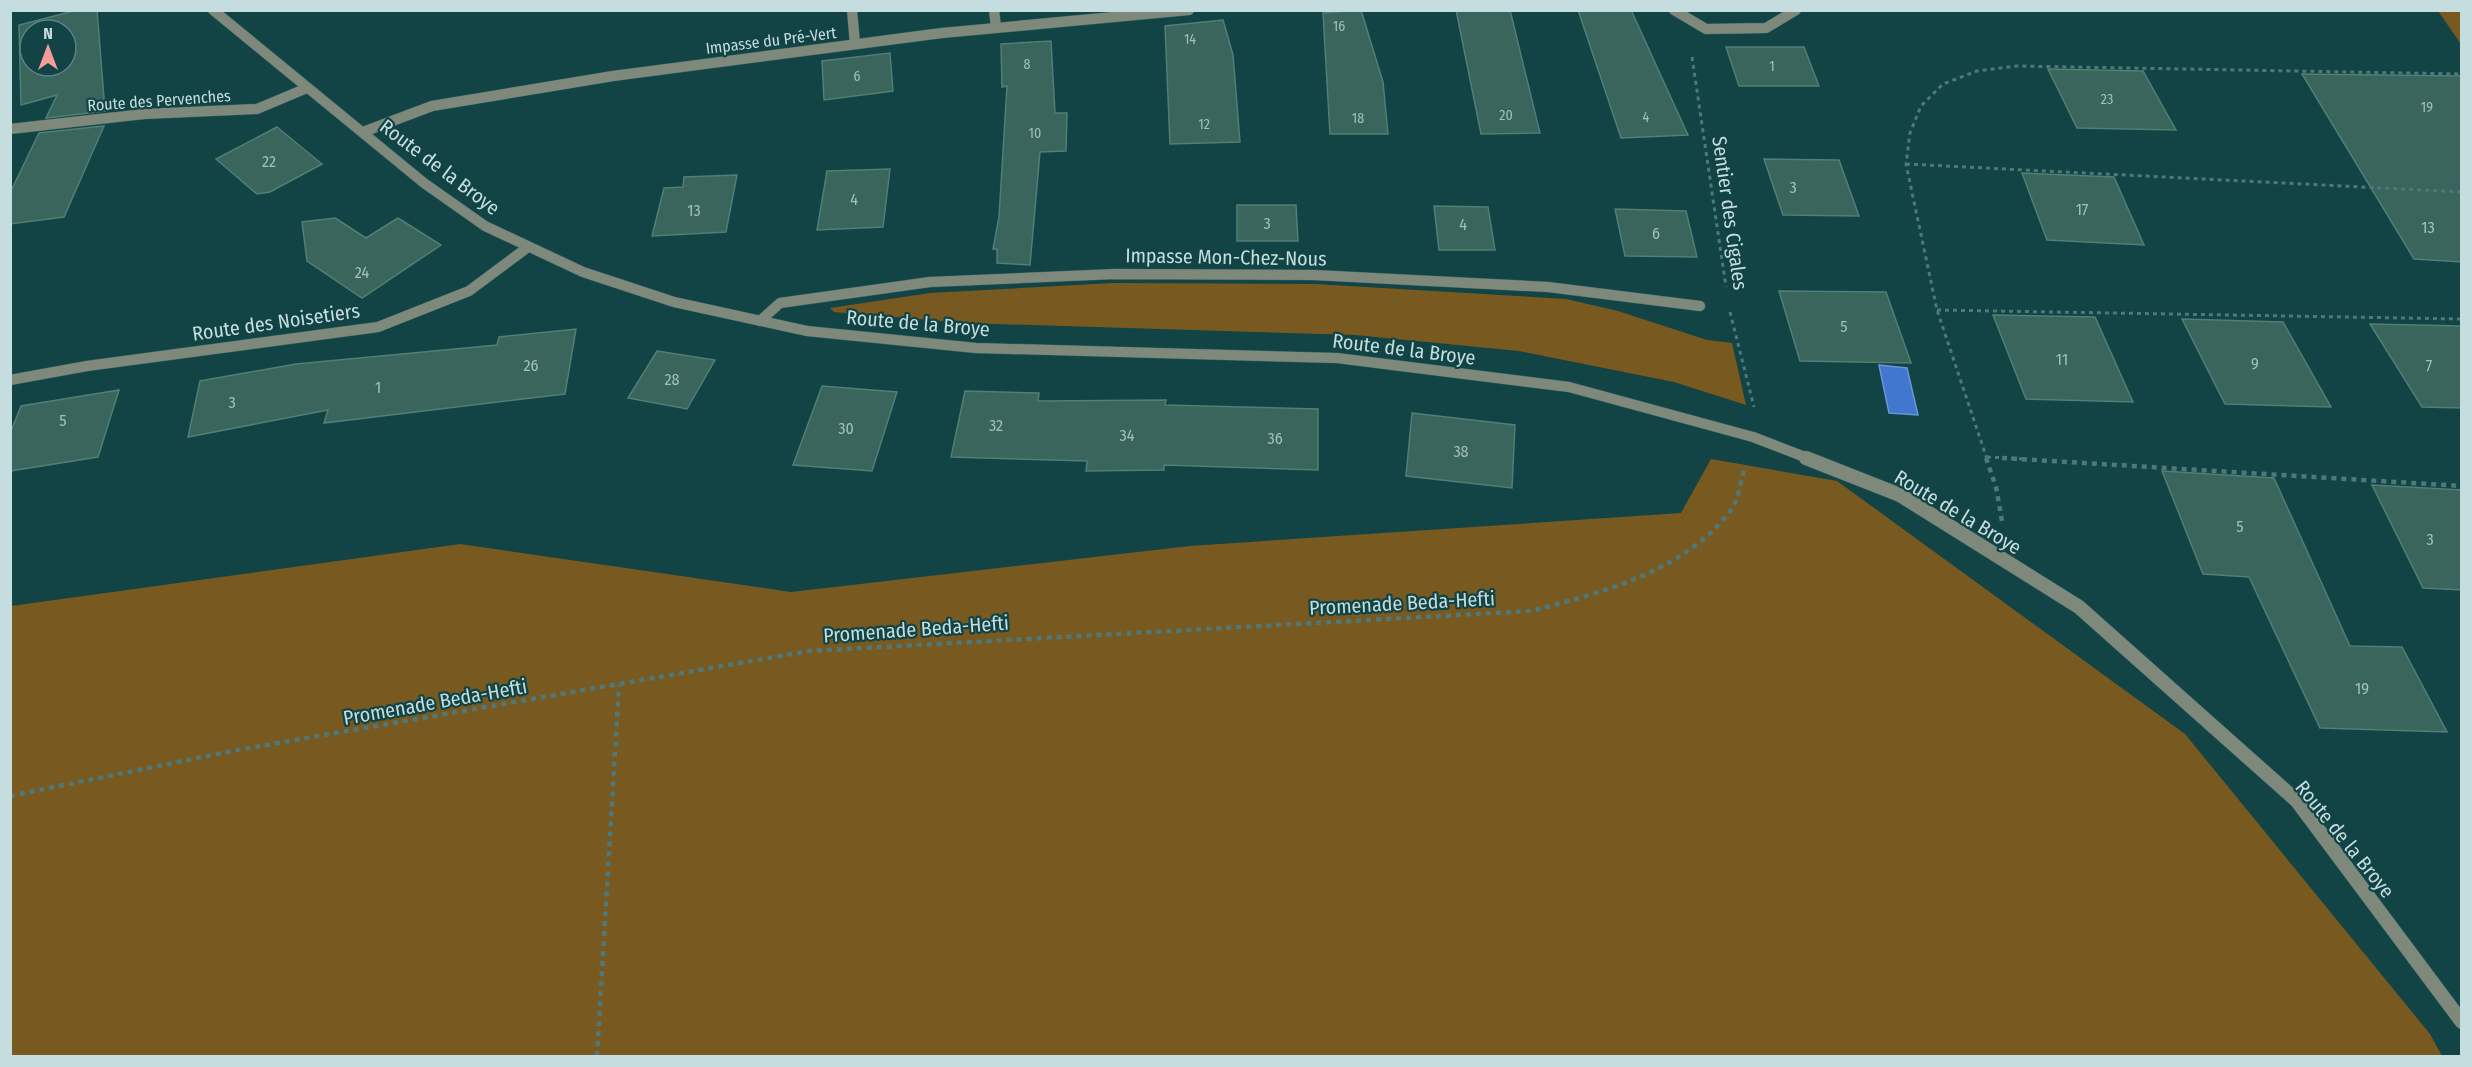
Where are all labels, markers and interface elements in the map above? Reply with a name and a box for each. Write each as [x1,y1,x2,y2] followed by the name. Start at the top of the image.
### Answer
[18,18,78,78] north arrow
[1333,18,1345,35] house number: 16
[705,23,838,58] street label: Impasse du Pré-Vert
[43,24,53,43] text: N
[1184,31,1196,48] house number: 14
[1024,56,1031,73] house number: 8
[1769,58,1775,75] house number: 1
[854,68,861,85] house number: 6
[87,86,232,115] street label: Route des Pervenches
[2101,91,2113,108] house number: 23
[2421,99,2433,116] house number: 19
[1499,107,1513,124] house number: 20
[1643,109,1650,126] house number: 4
[1352,110,1364,127] house number: 18
[375,114,505,220] street label: Route de la Broye
[1198,116,1210,133] house number: 12
[1029,125,1041,142] house number: 10
[1707,135,1753,291] street label: Sentier des Cigales
[262,152,276,171] house number: 22
[1789,178,1797,197] house number: 3
[850,190,858,209] house number: 4
[2076,200,2089,219] house number: 17
[687,201,701,220] house number: 13
[1263,214,1271,233] house number: 3
[1459,215,1467,234] house number: 4
[2421,218,2435,237] house number: 13
[1652,224,1660,243] house number: 6
[1125,243,1327,271] street label: Impasse Mon-Chez-Nous
[355,263,369,282] house number: 24
[191,298,361,346] street label: Route des Noisetiers
[845,305,991,341] street label: Route de la Broye
[1840,317,1848,336] house number: 5
[1331,328,1477,370] street label: Route de la Broye
[2056,350,2068,369] house number: 11
[2251,354,2259,373] house number: 9
[524,356,539,375] house number: 26
[2426,356,2433,375] house number: 7
[664,370,680,389] house number: 28
[375,378,381,397] house number: 1
[228,393,236,412] house number: 3
[59,411,67,430] house number: 5
[989,416,1003,435] house number: 32
[838,419,854,438] house number: 30
[1120,426,1135,445] house number: 34
[1267,429,1283,448] house number: 36
[1453,442,1469,461] house number: 38
[1890,465,2026,559] street label: Route de la Broye
[2236,517,2244,536] house number: 5
[2426,530,2434,549] house number: 3
[1308,586,1496,620] street label: Promenade Beda-Hefti
[822,611,1010,647] street label: Promenade Beda-Hefti
[341,674,529,730] street label: Promenade Beda-Hefti
[2355,679,2369,698] house number: 19
[2290,776,2400,902] street label: Route de la Broye

